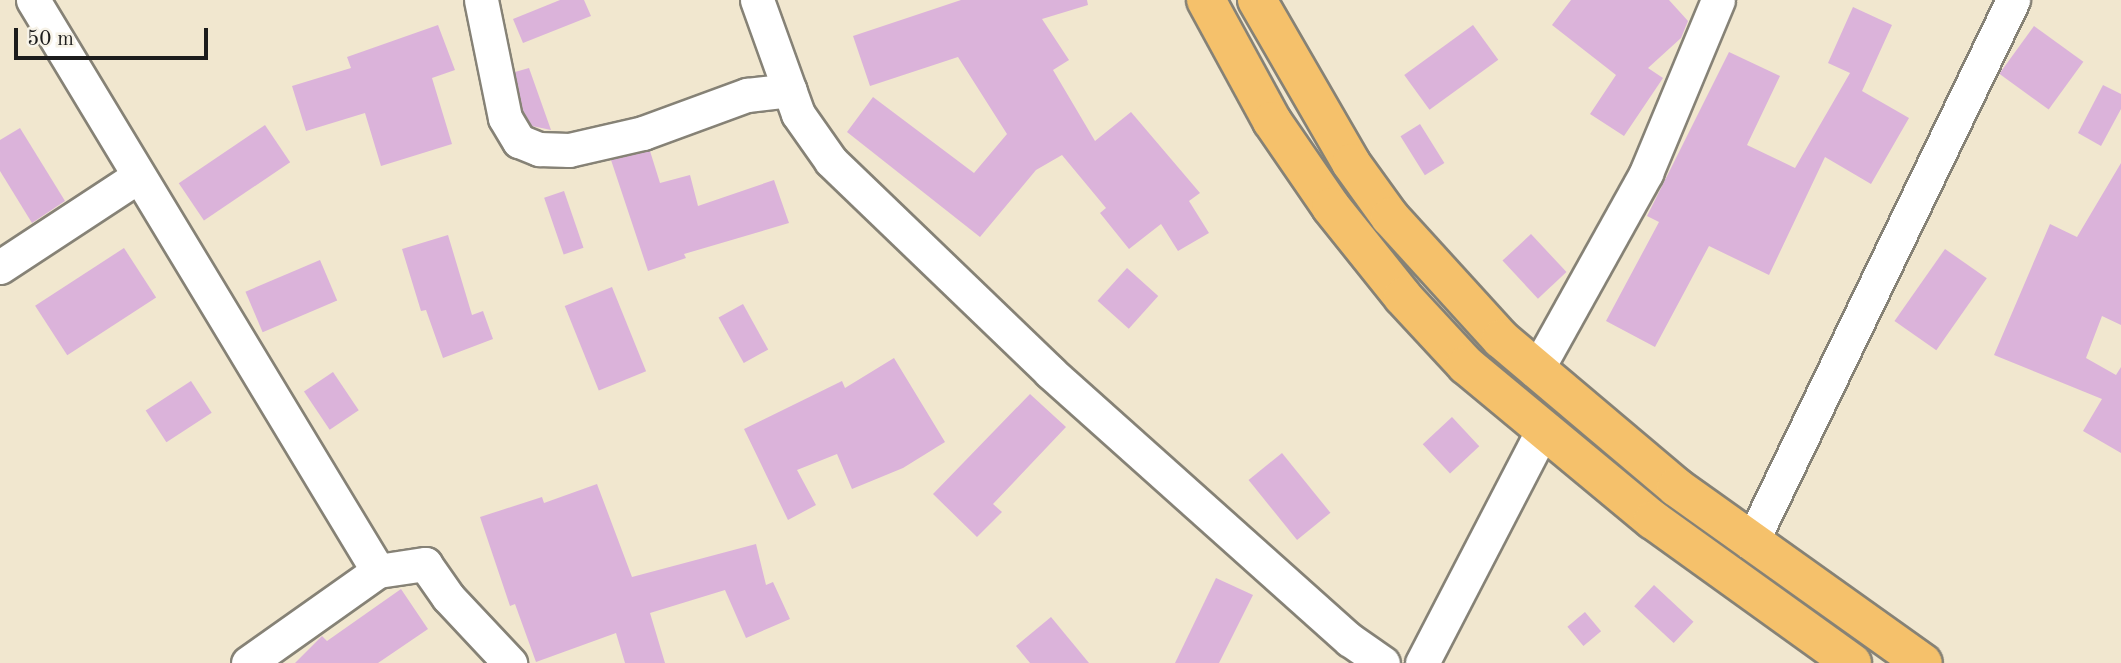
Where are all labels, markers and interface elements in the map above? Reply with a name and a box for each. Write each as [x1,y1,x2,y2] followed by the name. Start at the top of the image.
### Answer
[18,14,212,58] scale bar
[27,29,74,50] text: 50 m

